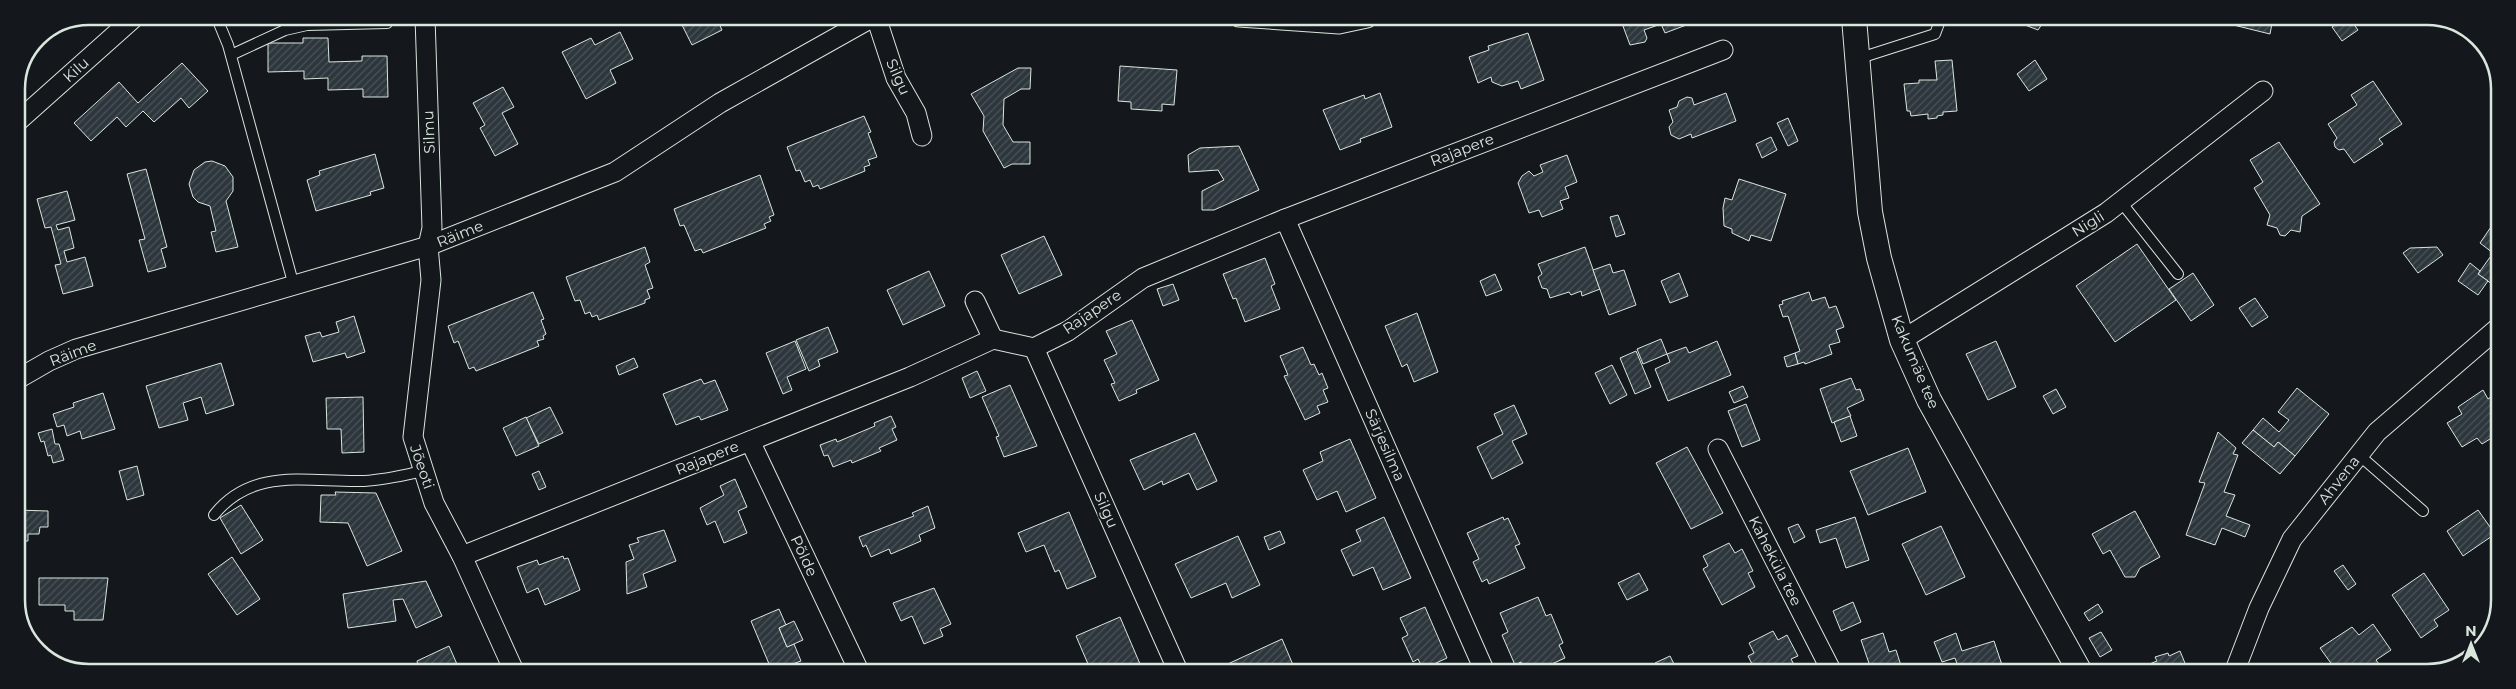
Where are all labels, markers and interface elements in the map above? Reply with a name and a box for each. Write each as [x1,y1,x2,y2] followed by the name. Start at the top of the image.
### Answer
[59,53,93,86] street label: Kilu
[882,56,915,98] street label: Silgu
[418,110,439,154] street label: Silmu
[1427,129,1496,170] street label: Rajapere
[2068,206,2107,241] street label: Nigli
[434,216,486,251] street label: Räime
[1059,285,1125,338] street label: Rajapere
[1887,312,1944,411] street label: Kakumäe tee
[47,335,99,370] street label: Räime
[1361,406,1410,484] street label: Särjesilma
[672,436,741,479] street label: Rajapere
[406,441,439,491] street label: Jõeoti
[2314,452,2364,508] street label: Ahvena
[1090,489,1123,531] street label: Silgu
[1745,513,1806,609] street label: Kaheküla tee
[787,532,822,579] street label: Põlde
[2446,619,2496,669] north arrow
[2465,622,2477,640] text: N

